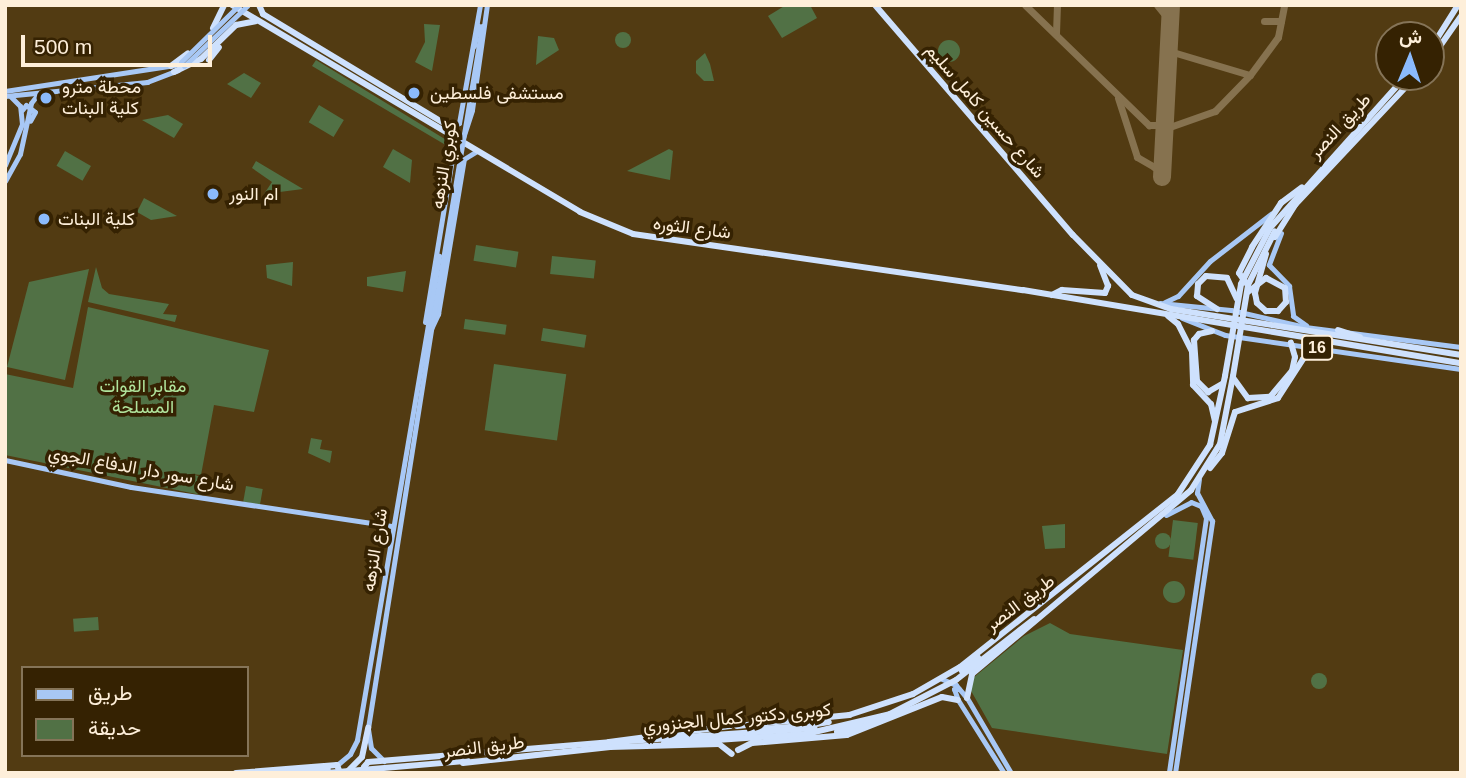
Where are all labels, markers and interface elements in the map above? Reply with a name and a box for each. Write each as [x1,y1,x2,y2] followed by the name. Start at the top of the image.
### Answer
[24,21,215,65] scale bar
[1375,21,1445,91] north arrow
[1399,26,1422,47] text: ش
[34,35,92,58] text: 500 m
[921,39,1049,183] street label: شارع حسين كامل سليم
[62,77,141,119] place label: محطة مترو كلية البنات
[430,82,563,104] place label: مستشفى فلسطين
[404,83,424,103] marker: مستشفى فلسطين
[36,88,56,108] marker: محطة مترو كلية البنات
[1304,89,1376,163] street label: طريق النصر
[426,119,462,211] street label: كوبري النزهه
[229,183,278,205] place label: ام النور
[203,184,223,204] marker: ام النور
[58,208,135,230] place label: كلية البنات
[36,211,52,227] marker: كلية البنات
[652,213,732,243] street label: شارع الثوره
[1300,336,1334,360] road number: 16
[100,376,186,418] park label: مقابر القوات المسلحة
[47,442,235,496] street label: شارع سور دار الدفاع الجوي
[358,507,392,593] street label: شارع النزهه
[981,570,1059,636] street label: طريق النصر
[21,666,248,757] legend
[88,681,133,704] text: طريق
[642,699,832,737] street label: كوبرى دكتور كمال الجنزوري
[88,716,141,739] text: حديقة
[442,731,526,763] street label: طريق النصر

